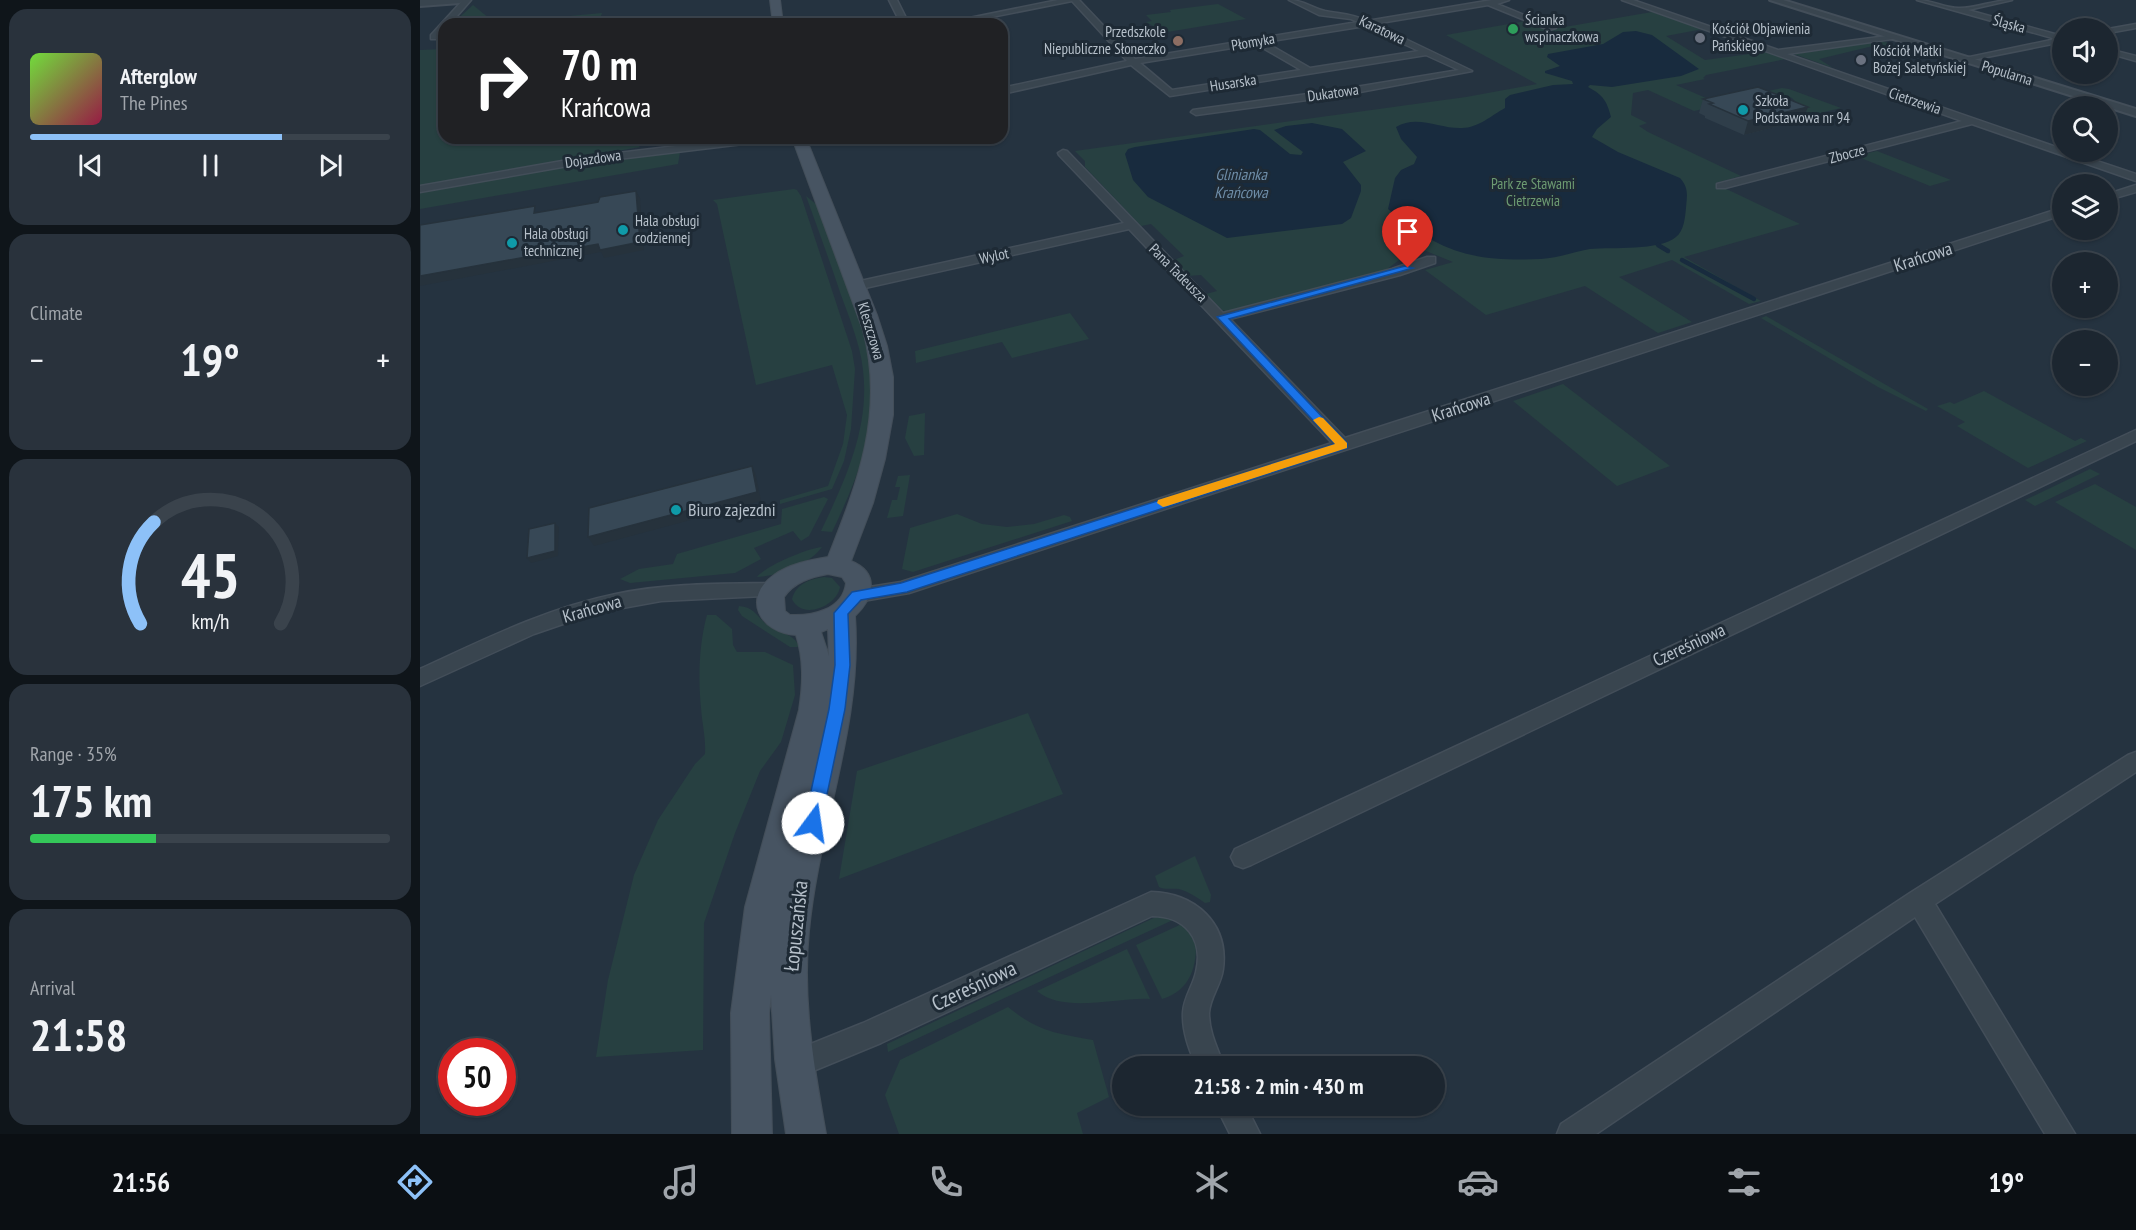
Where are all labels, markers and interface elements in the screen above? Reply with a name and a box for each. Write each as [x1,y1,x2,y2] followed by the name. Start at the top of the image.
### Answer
[1525,10,1599,46] place label: Ścianka wspinaczkowa
[1991,10,2027,37] street label: Śląska
[1356,11,1408,48] street label: Karatowa
[2052,18,2118,396] map controls
[2052,18,2118,84] button: sound
[1712,19,1810,55] place label: Kościół Objawienia Pańskiego
[1044,22,1166,58] place label: Przedszkole Niepubliczne Słoneczko
[1506,22,1520,36] marker: Ścianka wspinaczkowa
[1230,28,1276,55] street label: Płomyka
[1693,31,1707,45] marker: Kościół Objawienia Pańskiego
[1171,34,1185,48] marker: Przedszkole Niepubliczne Słoneczko
[561,37,638,92] text: 70 m
[1873,41,1966,77] place label: Kościół Matki Bożej Saletyńskiej
[462,42,540,120] icon: right
[1854,53,1868,67] marker: Kościół Matki Bożej Saletyńskiej
[1979,56,2035,89] street label: Popularna
[120,62,197,90] text: Afterglow
[1208,69,1257,96] street label: Husarska
[1306,80,1360,105] street label: Dukatowa
[1887,83,1944,118] street label: Cietrzewia
[120,90,187,116] text: The Pines
[561,90,651,124] text: Krańcowa
[1755,91,1850,127] place label: Szkoła Podstawowa nr 94
[2052,96,2118,162] button: search
[1736,103,1750,117] marker: Szkoła Podstawowa nr 94
[1827,140,1867,167] street label: Zbocze
[564,145,622,172] street label: Dojazdowa
[74,149,107,182] icon: previous
[194,149,227,182] icon: pause
[314,149,347,182] icon: next
[1214,164,1269,202] water label: Glinianka Krańcowa
[1491,174,1575,210] park label: Park ze Stawami Cietrzewia
[2052,174,2118,240] button: layers
[1382,206,1433,268] pin
[635,211,700,247] place label: Hala obsługi codziennej
[1391,215,1424,248] icon: arrive
[616,223,630,237] marker: Hala obsługi codziennej
[524,224,589,260] place label: Hala obsługi technicznej
[505,236,519,250] marker: Hala obsługi technicznej
[1891,236,1955,277] street label: Krańcowa
[1145,239,1212,306] street label: Pana Tadeusza
[977,243,1010,268] street label: Wylot
[2052,252,2118,318] button: +
[30,300,83,326] text: Climate
[854,300,889,362] street label: Kleszczowa
[180,330,240,388] text: 19°
[2052,330,2118,396] button: −
[30,338,44,381] text: −
[376,338,390,381] text: +
[1429,386,1493,427] street label: Krańcowa
[688,498,776,521] place label: Biuro zajezdni
[669,503,683,517] marker: Biuro zajezdni
[180,534,240,615] text: 45
[560,589,624,628] street label: Krańcowa
[191,607,229,635] text: km/h
[1649,618,1729,671] street label: Czereśniowa
[30,741,117,767] text: Range · 35%
[30,771,152,829] text: 175 km
[781,791,845,855] position arrow
[777,879,814,973] street label: Łopuszańska
[927,954,1020,1017] street label: Czereśniowa
[30,975,75,1001] text: Arrival
[30,1005,127,1063] text: 21:58
[438,1038,516,1116] speed limit sign: 50
[1193,1072,1364,1100] text: 21:58 · 2 min · 430 m
[394,1161,436,1203] icon: directions
[660,1161,702,1203] icon: music
[925,1161,967,1203] icon: phone
[1191,1161,1233,1203] icon: climate
[1457,1161,1499,1203] icon: car
[1723,1161,1765,1203] icon: filters
[112,1165,170,1199] text: 21:56
[1988,1165,2024,1199] text: 19°

